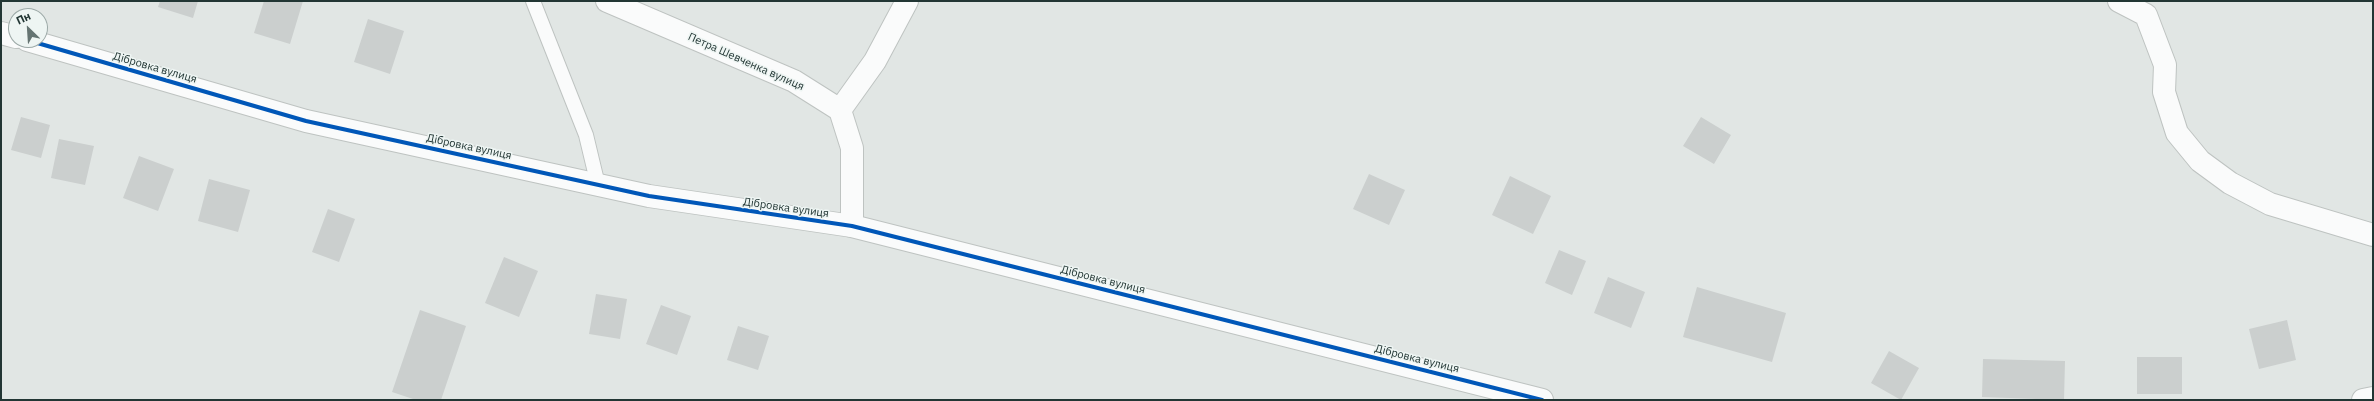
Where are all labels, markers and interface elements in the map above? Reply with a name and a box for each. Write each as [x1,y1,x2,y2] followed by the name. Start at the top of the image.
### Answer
[8,8,48,48] north arrow
[14,9,33,27] text: Пн
[686,30,806,94] street label: Петра Шевченка вулиця
[112,50,198,86] street label: Дібровка вулиця
[425,132,513,162] street label: Дібровка вулиця
[742,195,830,221] street label: Дібровка вулиця
[1059,263,1147,297] street label: Дібровка вулиця
[1373,342,1461,376] street label: Дібровка вулиця

